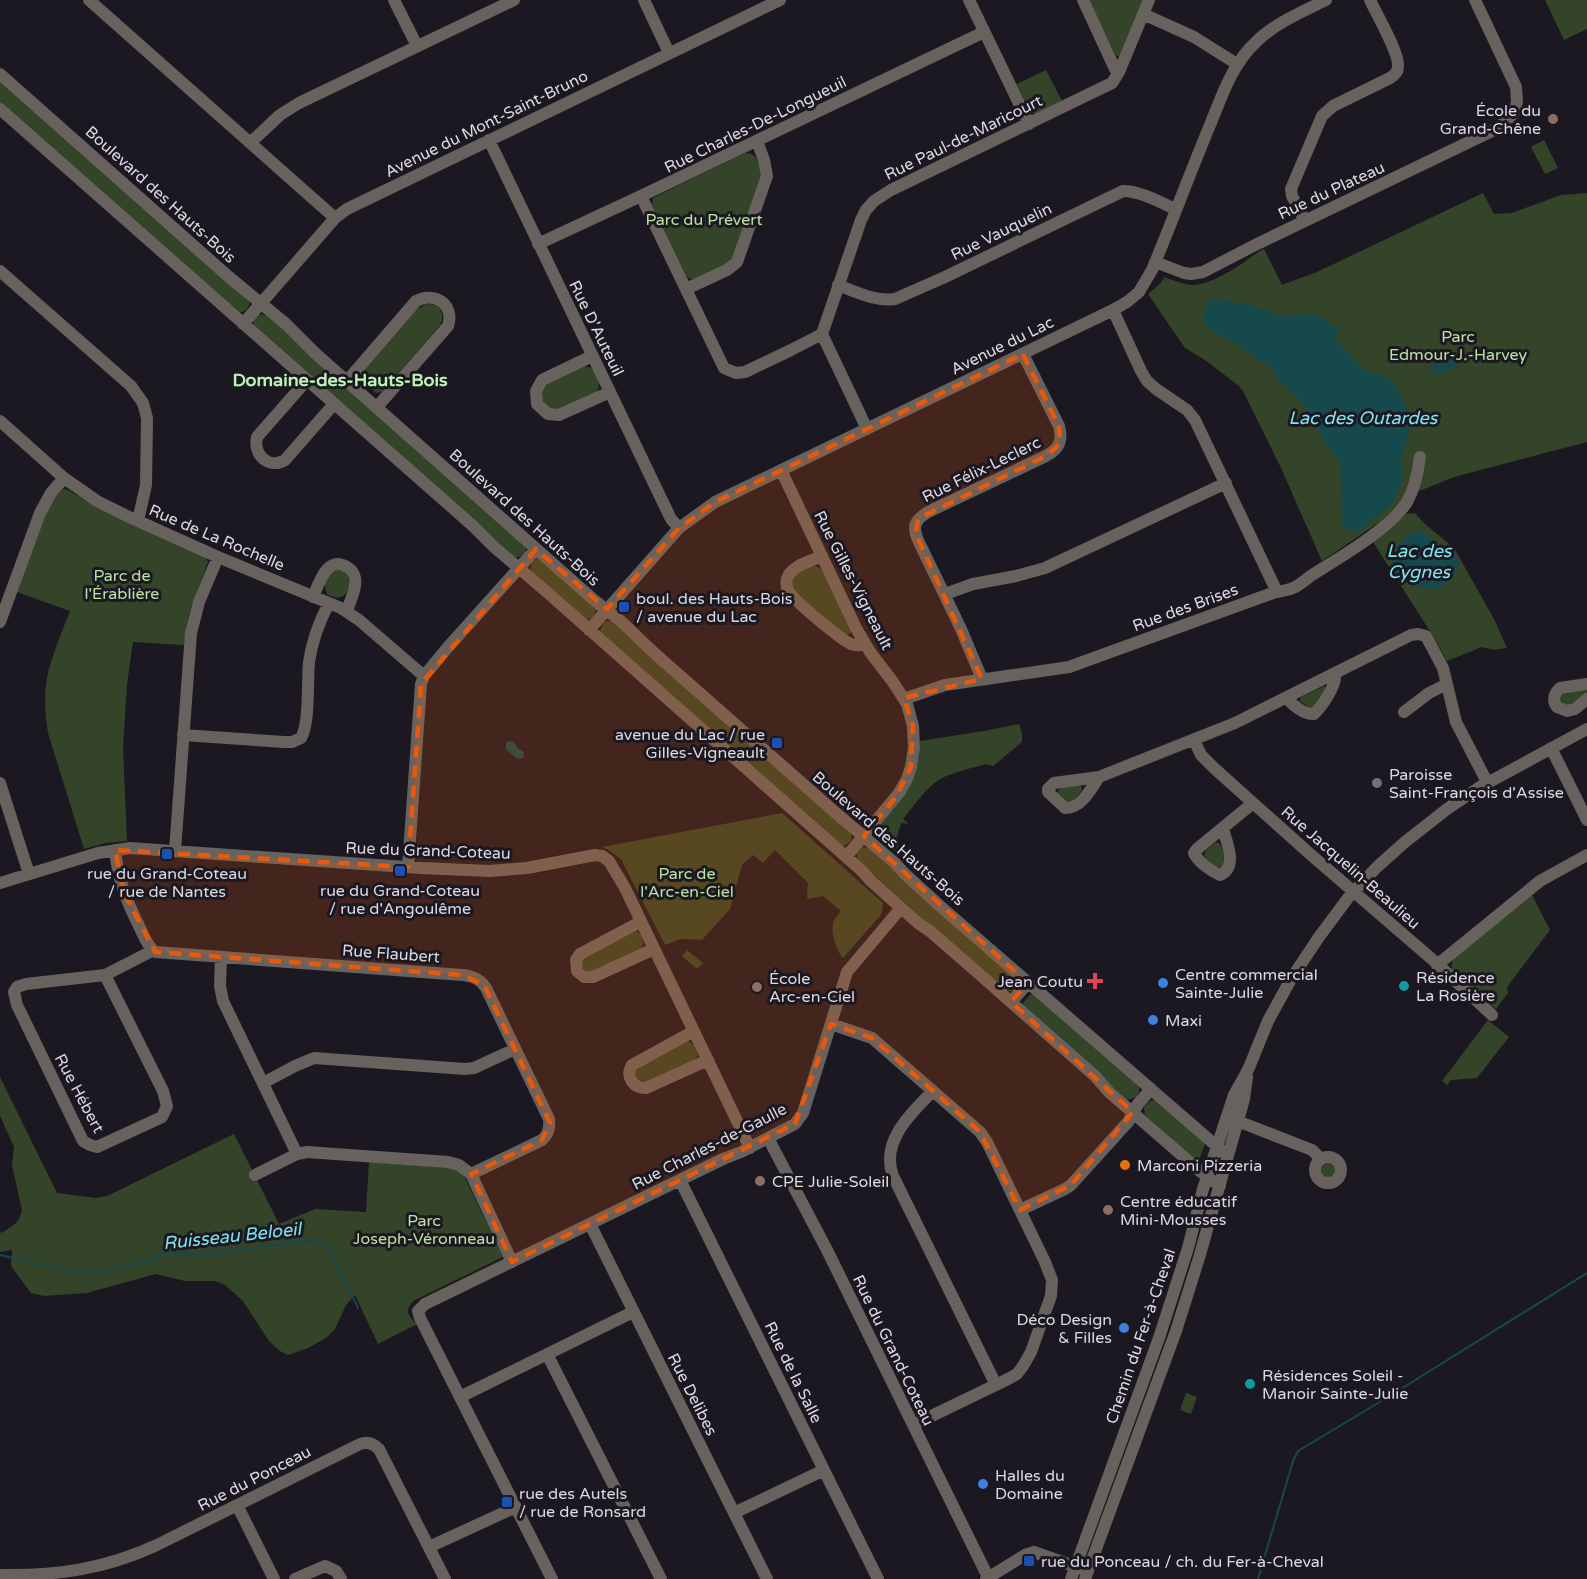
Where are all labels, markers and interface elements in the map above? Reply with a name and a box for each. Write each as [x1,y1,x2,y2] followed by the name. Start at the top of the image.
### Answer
[382,66,591,182] street label: Avenue du Mont-Saint-Bruno
[661,72,850,178] street label: Rue Charles-De-Longueuil
[881,91,1046,185] street label: Rue Paul-de-Maricourt
[1440,101,1541,139] place label: École du Grand-Chêne
[1546,112,1560,126] marker: École du Grand-Chêne
[81,122,240,268] street label: Boulevard des Hauts-Bois
[1275,157,1388,224] street label: Rue du Plateau
[948,199,1055,265] street label: Rue Vauquelin
[645,210,763,230] park label: Parc du Prévert
[564,277,628,380] street label: Rue D'Auteuil
[948,312,1057,379] street label: Avenue du Lac
[1389,327,1527,365] park label: Parc Edmour-J.-Harvey
[232,369,448,391] district label: Domaine-des-Hauts-Bois
[1289,407,1439,429] water label: Lac des Outardes
[919,433,1044,507] street label: Rue Félix-Leclerc
[445,445,604,591] street label: Boulevard des Hauts-Bois
[146,500,287,576] street label: Rue de La Rochelle
[809,507,897,653] street label: Rue Gilles-Vigneault
[1387,540,1453,583] water label: Lac des Cygnes
[85,566,159,604] park label: Parc de l'Érablière
[1130,580,1241,636] street label: Rue des Brises
[636,589,792,627] place label: boul. des Hauts-Bois / avenue du Lac
[617,600,631,614] marker: boul. des Hauts-Bois / avenue du Lac
[615,725,765,763] place label: avenue du Lac / rue Gilles-Vigneault
[770,736,784,750] marker: avenue du Lac / rue Gilles-Vigneault
[1389,765,1564,803] place label: Paroisse Saint-François d'Assise
[808,767,969,910] street label: Boulevard des Hauts-Bois
[1370,776,1384,790] marker: Paroisse Saint-François d'Assise
[1277,802,1424,934] street label: Rue Jacquelin-Beaulieu
[345,838,511,864] street label: Rue du Grand-Coteau
[160,847,174,861] marker: rue du Grand-Coteau / rue de Nantes
[87,864,247,902] place label: rue du Grand-Coteau / rue de Nantes
[393,864,407,878] marker: rue du Grand-Coteau / rue d'Angoulême
[640,864,734,902] park label: Parc de l'Arc-en-Ciel
[320,881,480,919] place label: rue du Grand-Coteau / rue d'Angoulême
[341,941,441,967] street label: Rue Flaubert
[1175,965,1318,1003] place label: Centre commercial Sainte-Julie
[1416,968,1495,1006] place label: Résidence La Rosière
[769,969,855,1007] place label: École Arc-en-Ciel
[997,972,1083,992] place label: Jean Coutu
[1088,974,1102,988] marker: Jean Coutu
[1156,976,1170,990] marker: Centre commercial Sainte-Julie
[1397,979,1411,993] marker: Résidence La Rosière
[750,980,764,994] marker: École Arc-en-Ciel
[1165,1011,1202,1031] place label: Maxi
[1146,1013,1160,1027] marker: Maxi
[50,1051,108,1136] street label: Rue Hébert
[629,1099,790,1195] street label: Rue Charles-de-Gaulle
[1137,1156,1262,1176] place label: Marconi Pizzeria
[1118,1158,1132,1172] marker: Marconi Pizzeria
[772,1172,889,1192] place label: CPE Julie-Soleil
[753,1174,767,1188] marker: CPE Julie-Soleil
[1120,1192,1238,1230] place label: Centre éducatif Mini-Mousses
[1101,1203,1115,1217] marker: Centre éducatif Mini-Mousses
[353,1211,495,1249] park label: Parc Joseph-Véronneau
[162,1218,305,1254] water label: Ruisseau Beloeil
[1102,1246,1180,1427] street label: Chemin du Fer-à-Cheval
[848,1272,938,1429] street label: Rue du Grand-Coteau
[1017,1310,1112,1348] place label: Déco Design & Filles
[760,1318,826,1427] street label: Rue de la Salle
[1117,1321,1131,1335] marker: Déco Design & Filles
[663,1350,721,1439] street label: Rue Delibes
[1262,1366,1408,1404] place label: Résidences Soleil - Manoir Sainte-Julie
[1243,1377,1257,1391] marker: Résidences Soleil - Manoir Sainte-Julie
[194,1442,314,1516] street label: Rue du Ponceau
[995,1466,1065,1504] place label: Halles du Domaine
[976,1477,990,1491] marker: Halles du Domaine
[519,1484,646,1522] place label: rue des Autels / rue de Ronsard
[500,1495,514,1509] marker: rue des Autels / rue de Ronsard
[1041,1552,1324,1572] place label: rue du Ponceau / ch. du Fer-à-Cheval
[1022,1554,1036,1568] marker: rue du Ponceau / ch. du Fer-à-Cheval

